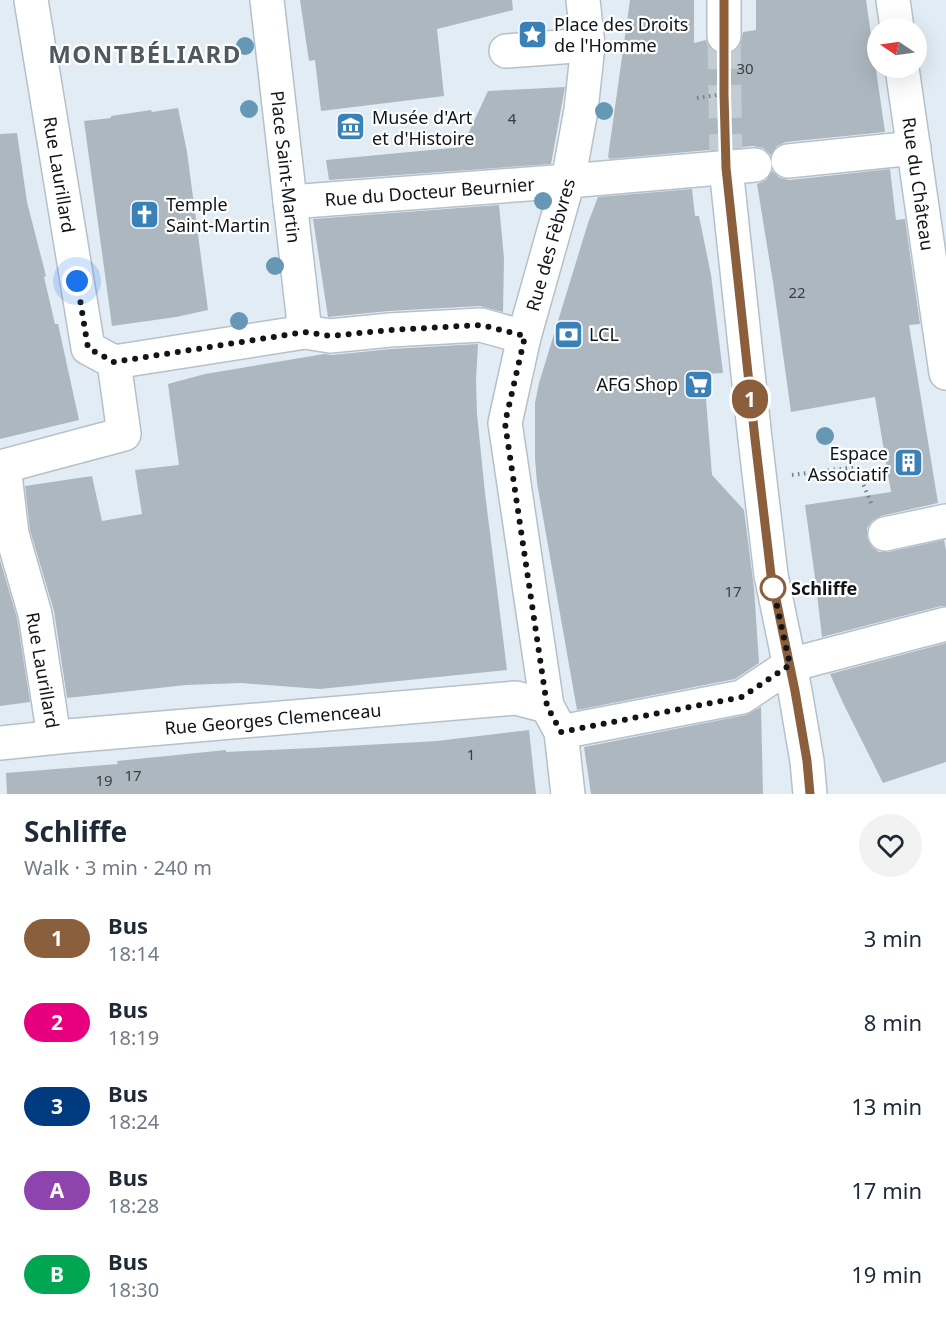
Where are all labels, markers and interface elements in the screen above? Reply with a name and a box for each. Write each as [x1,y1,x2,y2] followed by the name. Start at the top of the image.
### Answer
[554,12,689,57] place label: Place des Droits de l'Homme
[517,18,549,50] place icon: Place des Droits de l'Homme
[867,18,927,78] north arrow
[867,18,927,78] map controls
[48,37,242,70] district label: MONTBÉLIARD
[736,58,754,78] house number: 30
[265,89,307,244] street label: Place Saint-Martin
[372,105,474,150] place label: Musée d'Art et d'Histoire
[508,108,517,128] house number: 4
[335,111,367,143] museum icon: Musée d'Art et d'Histoire
[38,115,81,235] street label: Rue Laurillard
[897,115,940,252] street label: Rue du Château
[324,172,536,211] street label: Rue du Docteur Beurnier
[520,176,580,314] street label: Rue des Fèbvres
[166,192,270,237] place label: Temple Saint-Martin
[129,198,161,230] church icon: Temple Saint-Martin
[62,266,92,296] your location
[788,282,806,302] house number: 22
[552,318,584,350] bank icon: LCL
[589,322,619,346] place label: LCL
[683,368,715,400] supermarket icon: AFG Shop
[596,372,678,396] place label: AFG Shop
[730,380,770,418] line badge: 1
[744,385,756,413] text: 1
[808,441,889,486] place label: Espace Associatif
[893,447,925,479] building icon: Espace Associatif
[760,575,786,601] marker: Schliffe
[791,576,857,600] place label: Schliffe
[724,581,742,601] house number: 17
[21,610,65,730] street label: Rue Laurillard
[164,697,382,740] street label: Rue Georges Clemenceau
[467,744,475,764] house number: 1
[124,765,142,785] house number: 17
[95,770,113,790] house number: 19
[24,812,127,850] text: Schliffe
[859,814,922,877] button: heart
[24,854,212,881] text: Walk · 3 min · 240 m
[108,910,148,940] text: Bus
[864,923,922,953] text: 3 min
[51,924,63,952] text: 1
[108,940,159,967] text: 18:14
[108,994,148,1024] text: Bus
[864,1007,922,1037] text: 8 min
[51,1008,63,1036] text: 2
[108,1024,159,1051] text: 18:19
[108,1078,148,1108] text: Bus
[851,1091,922,1121] text: 13 min
[51,1092,63,1120] text: 3
[108,1108,159,1135] text: 18:24
[108,1162,148,1192] text: Bus
[851,1175,922,1205] text: 17 min
[50,1176,64,1204] text: A
[108,1192,159,1219] text: 18:28
[108,1246,148,1276] text: Bus
[851,1259,922,1289] text: 19 min
[50,1260,64,1288] text: B
[108,1276,159,1303] text: 18:30

